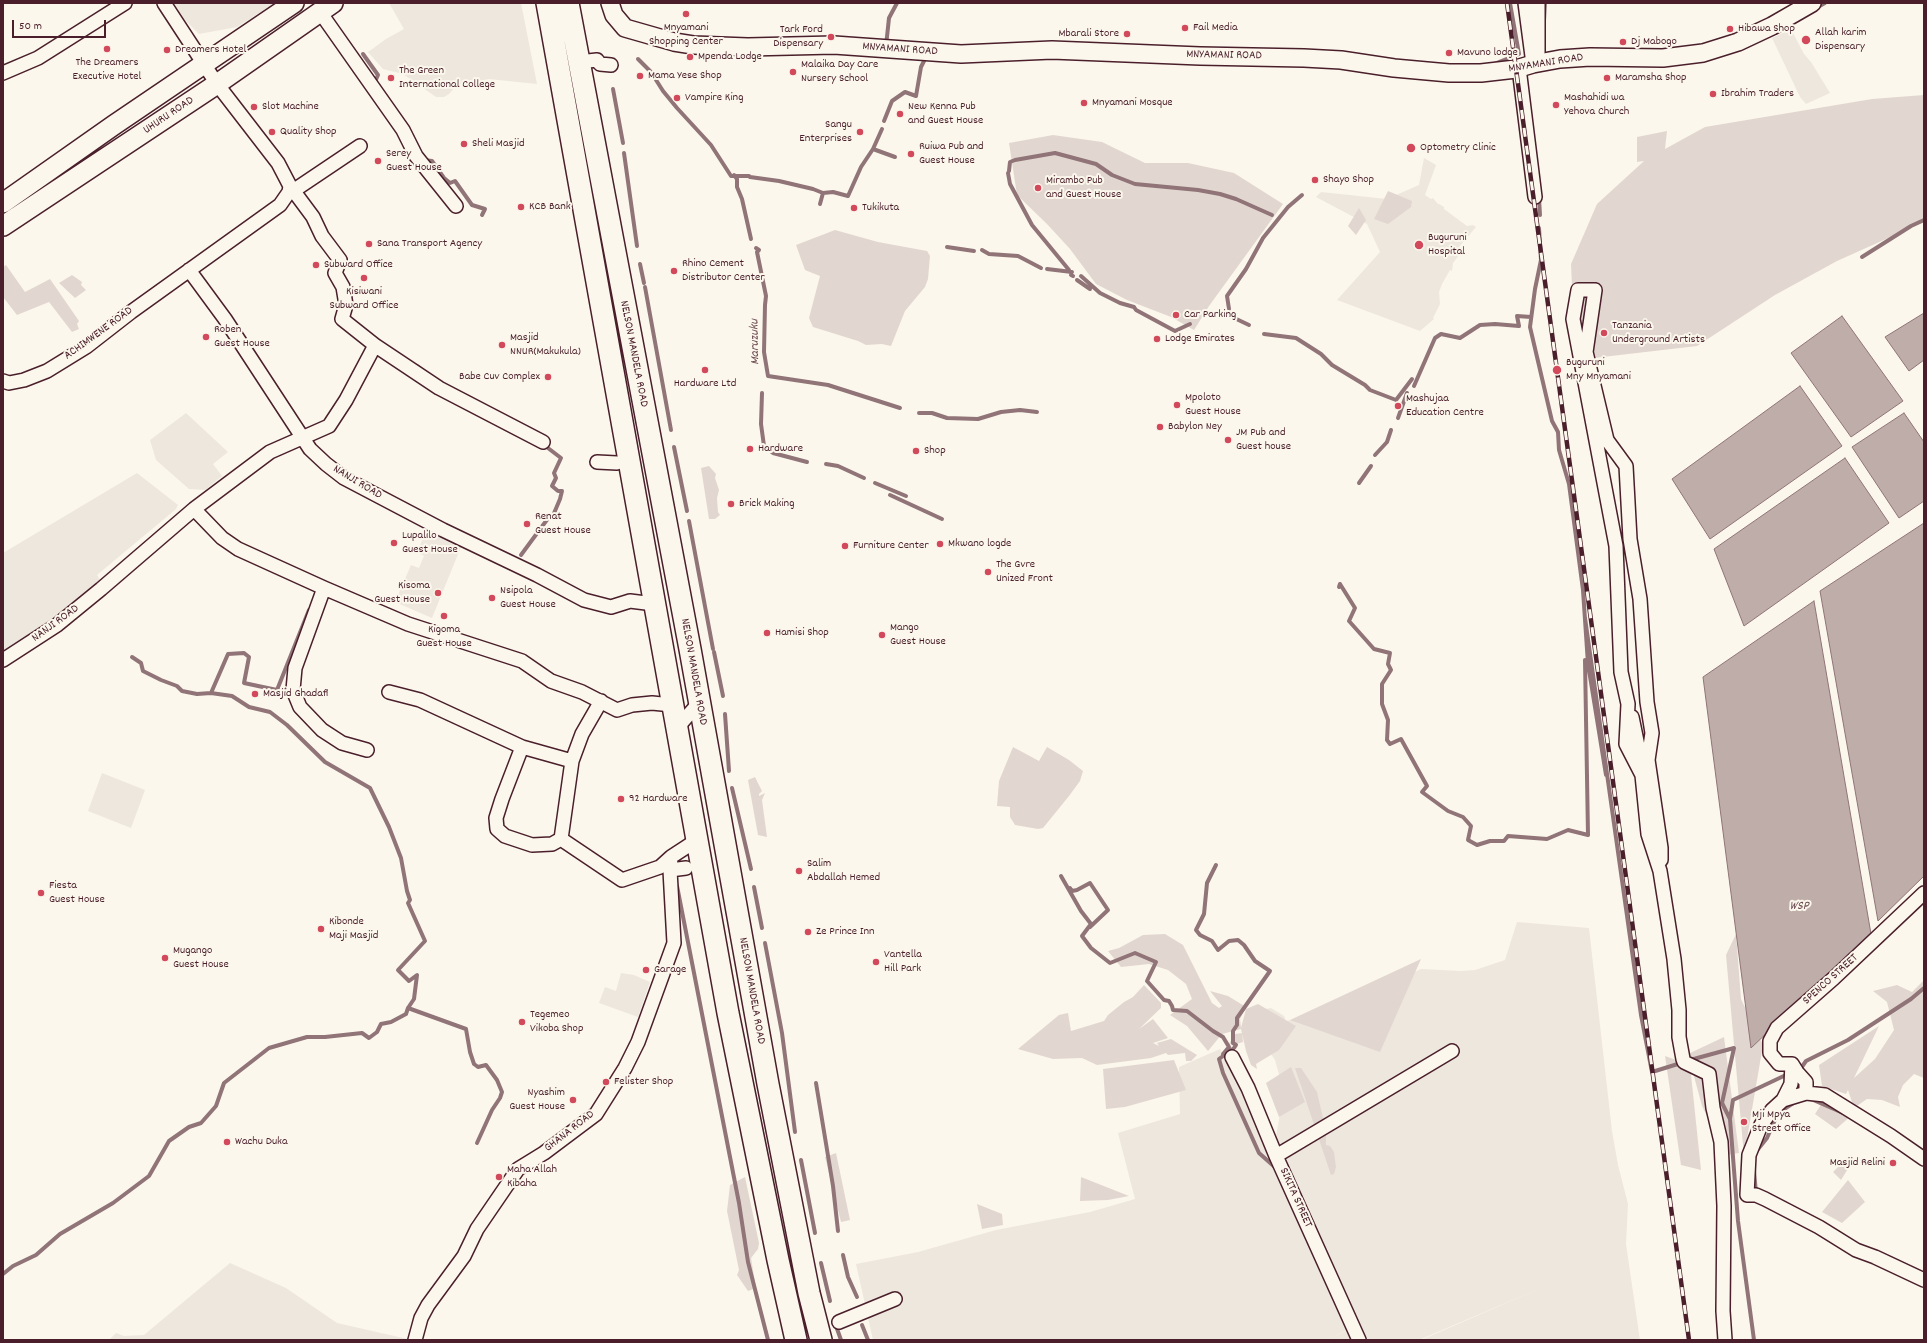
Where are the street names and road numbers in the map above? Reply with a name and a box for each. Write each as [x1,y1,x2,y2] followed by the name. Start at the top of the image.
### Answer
[862,40,938,60] street label: MNYAMANI ROAD
[1186,48,1262,64] street label: MNYAMANI ROAD
[1508,51,1584,77] street label: MNYAMANI ROAD
[141,94,197,138] street label: UHURU ROAD
[616,300,650,408] street label: NELSON MANDELA ROAD
[62,304,136,364] street label: ACHIMWENE ROAD
[330,463,384,503] street label: NANJI ROAD
[30,602,82,646] street label: NANJI ROAD
[677,618,709,726] street label: NELSON MANDELA ROAD
[735,937,767,1045] street label: NELSON MANDELA ROAD
[1800,951,1862,1009] street label: SPENCO STREET
[542,1108,598,1156] street label: GHANA ROAD
[1275,1166,1315,1230] street label: SIKITA STREET

